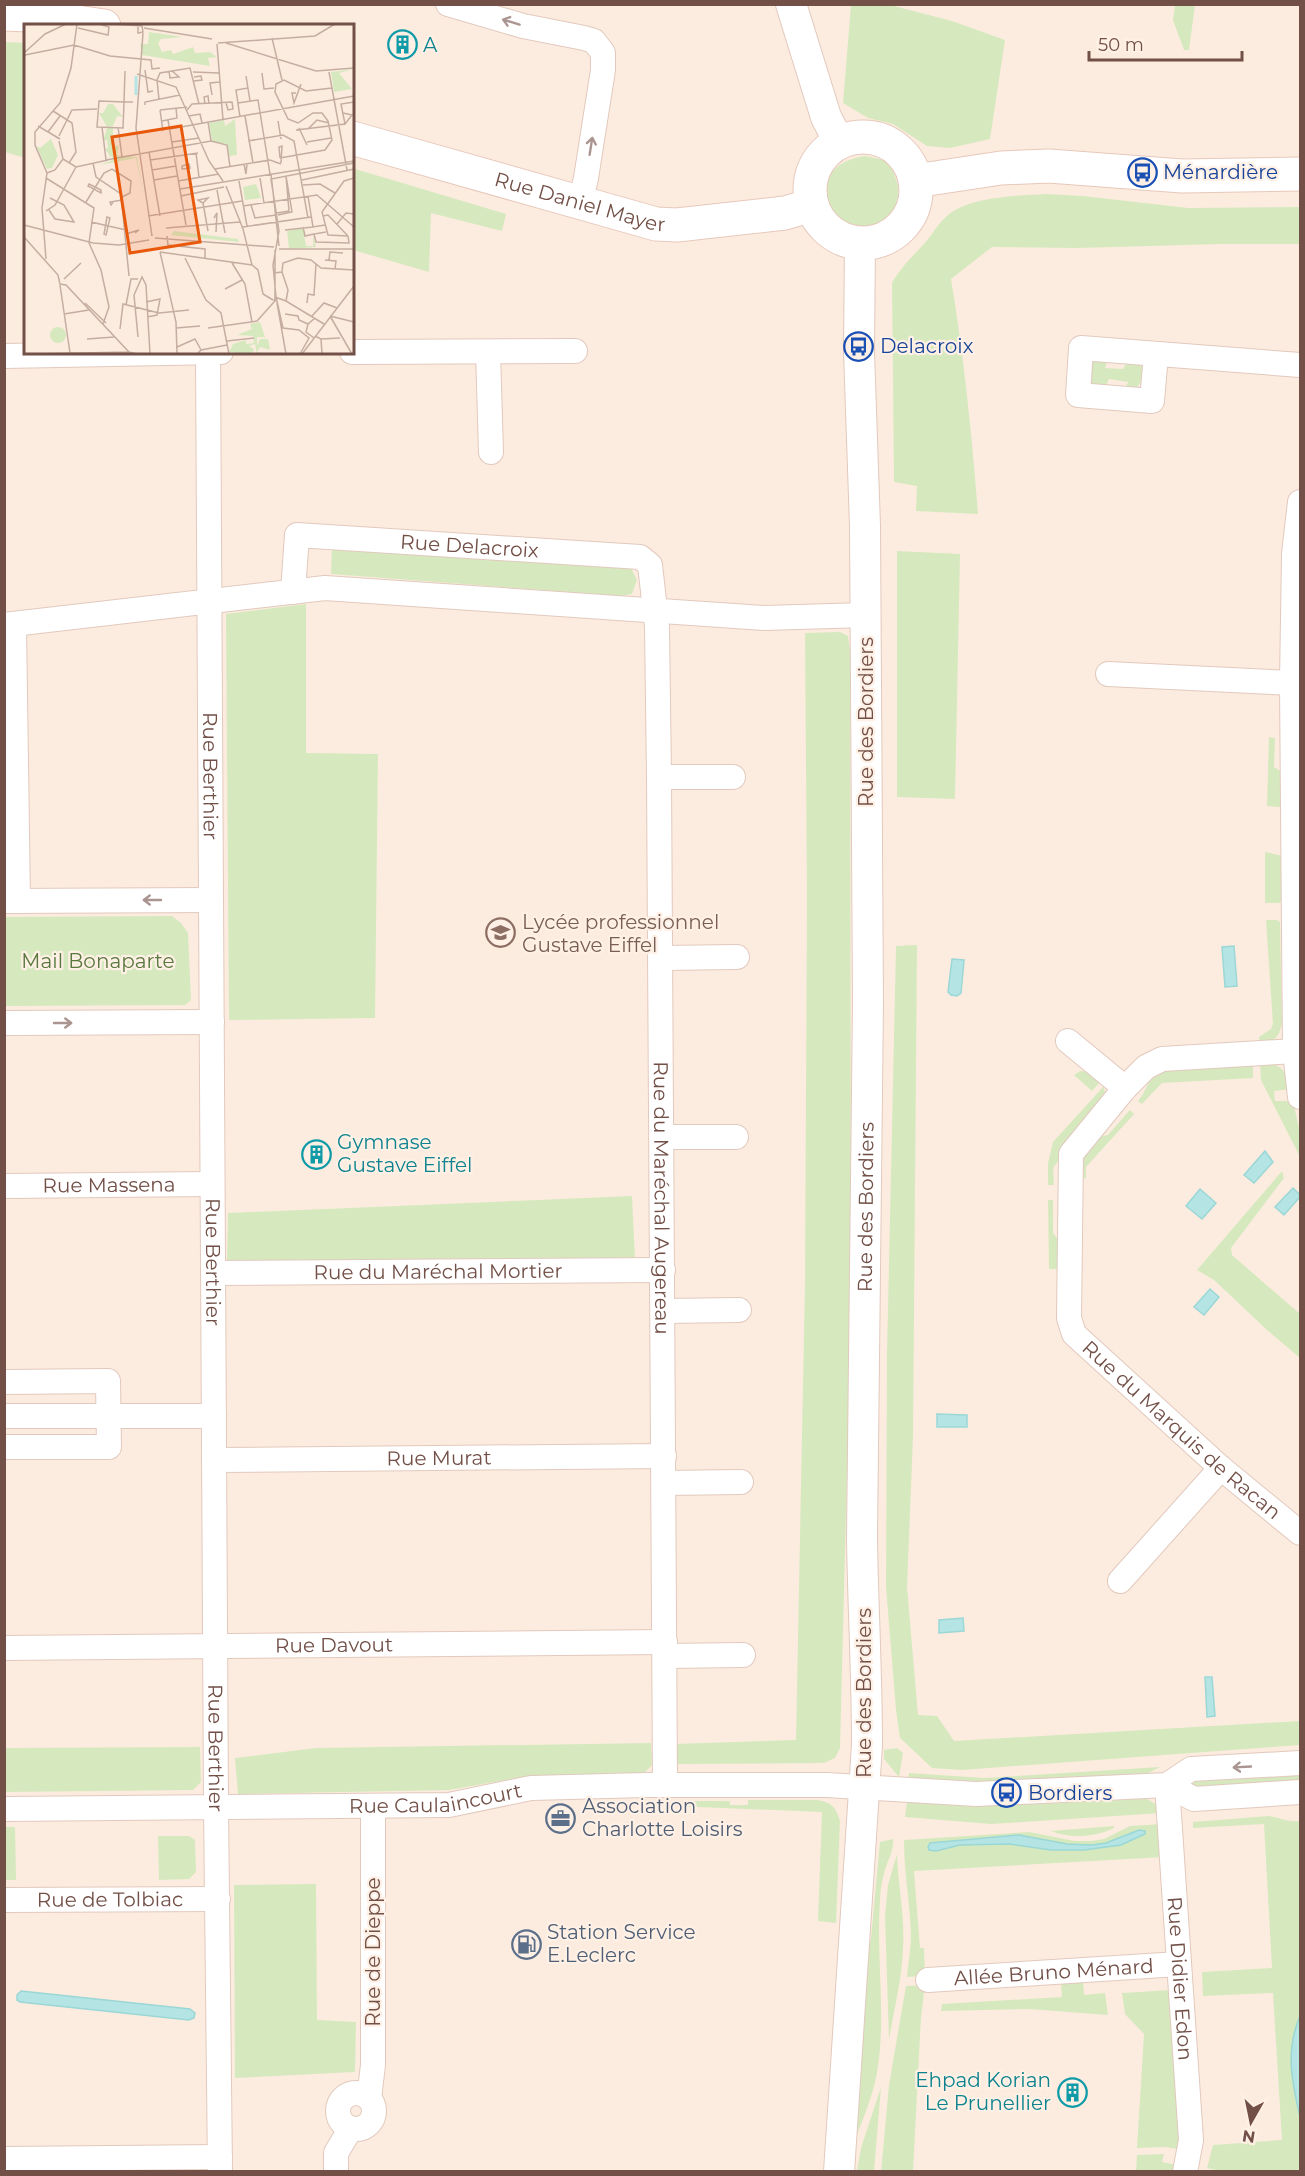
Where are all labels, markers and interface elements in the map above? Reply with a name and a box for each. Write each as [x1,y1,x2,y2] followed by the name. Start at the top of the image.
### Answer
[501,16,520,27] one-way arrow
[24,24,354,354] inset map
[1089,24,1242,62] scale bar
[386,29,418,61] building icon: A
[423,33,438,57] place label: A
[1098,34,1144,56] text: 50 m
[586,137,597,157] one-way arrow
[1126,156,1158,188] bus stop icon: Ménardière
[1163,160,1278,184] place label: Ménardière
[492,167,666,236] street label: Rue Daniel Mayer
[843,330,875,362] bus stop icon: Delacroix
[880,334,974,358] place label: Delacroix
[400,530,540,563] street label: Rue Delacroix
[854,637,878,807] street label: Rue des Bordiers
[198,712,223,840] street label: Rue Berthier
[143,894,163,906] one-way arrow
[522,910,719,957] place label: Lycée professionnel Gustave Eiffel
[485,917,517,949] school or university icon: Lycée professionnel Gustave Eiffel
[21,949,175,973] park label: Mail Bonaparte
[52,1017,72,1028] one-way arrow
[649,1061,674,1335] street label: Rue du Maréchal Augereau
[853,1122,879,1292] street label: Rue des Bordiers
[337,1130,473,1177] place label: Gymnase Gustave Eiffel
[300,1138,332,1170] building icon: Gymnase Gustave Eiffel
[42,1172,176,1198] street label: Rue Massena
[201,1198,225,1326] street label: Rue Berthier
[313,1259,563,1284] street label: Rue du Maréchal Mortier
[1077,1336,1286,1524] street label: Rue du Marquis de Racan
[386,1446,492,1470] street label: Rue Murat
[852,1608,876,1778] street label: Rue des Bordiers
[275,1632,393,1658] street label: Rue Davout
[203,1684,228,1812] street label: Rue Berthier
[1233,1761,1253,1772] one-way arrow
[991,1777,1023,1809] bus stop icon: Bordiers
[349,1778,524,1818] street label: Rue Caulaincourt
[1028,1781,1112,1805] place label: Bordiers
[582,1794,743,1841] place label: Association Charlotte Loisirs
[545,1802,577,1834] office icon: Association Charlotte Loisirs
[361,1877,385,2027] street label: Rue de Dieppe
[37,1887,183,1912] street label: Rue de Tolbiac
[1163,1896,1198,2061] street label: Rue Didier Edon
[547,1920,696,1967] place label: Station Service E.Leclerc
[510,1928,542,1960] fuel station icon: Station Service E.Leclerc
[953,1954,1154,1990] street label: Allée Bruno Ménard
[915,2068,1051,2115] place label: Ehpad Korian Le Prunellier
[1056,2076,1088,2108] building icon: Ehpad Korian Le Prunellier
[1221,2092,1281,2152] north arrow
[1241,2126,1257,2147] text: N

